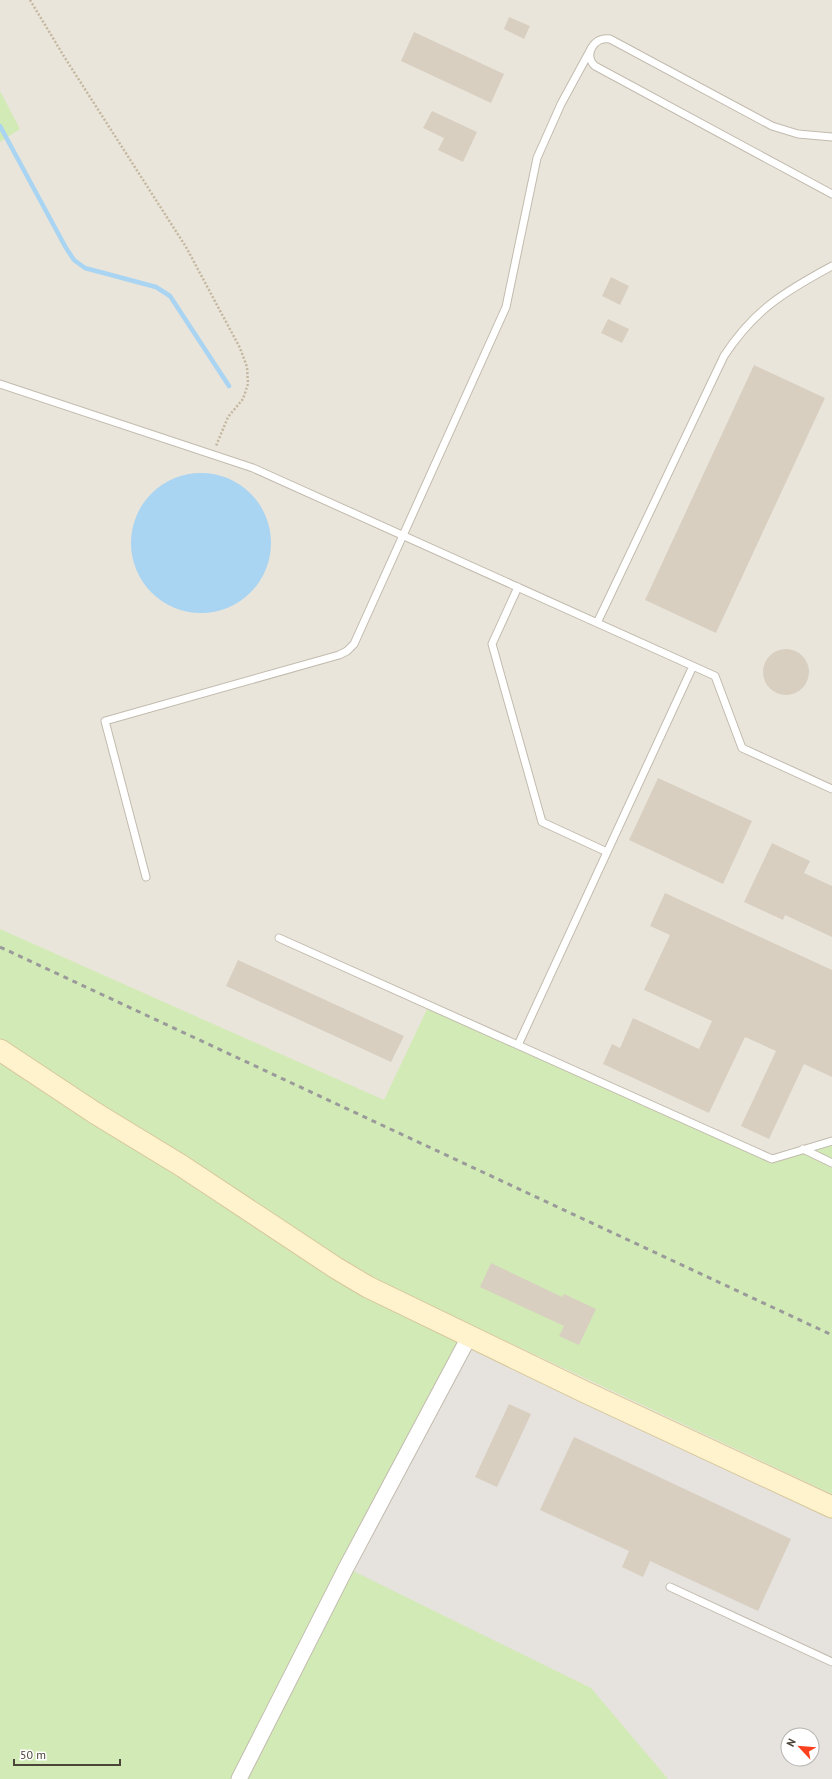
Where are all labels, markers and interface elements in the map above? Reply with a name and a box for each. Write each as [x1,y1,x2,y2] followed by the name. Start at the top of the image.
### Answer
[780,1727,820,1767] north arrow
[783,1736,799,1749] text: N
[14,1741,120,1767] scale bar
[20,1747,46,1762] text: 50 m

